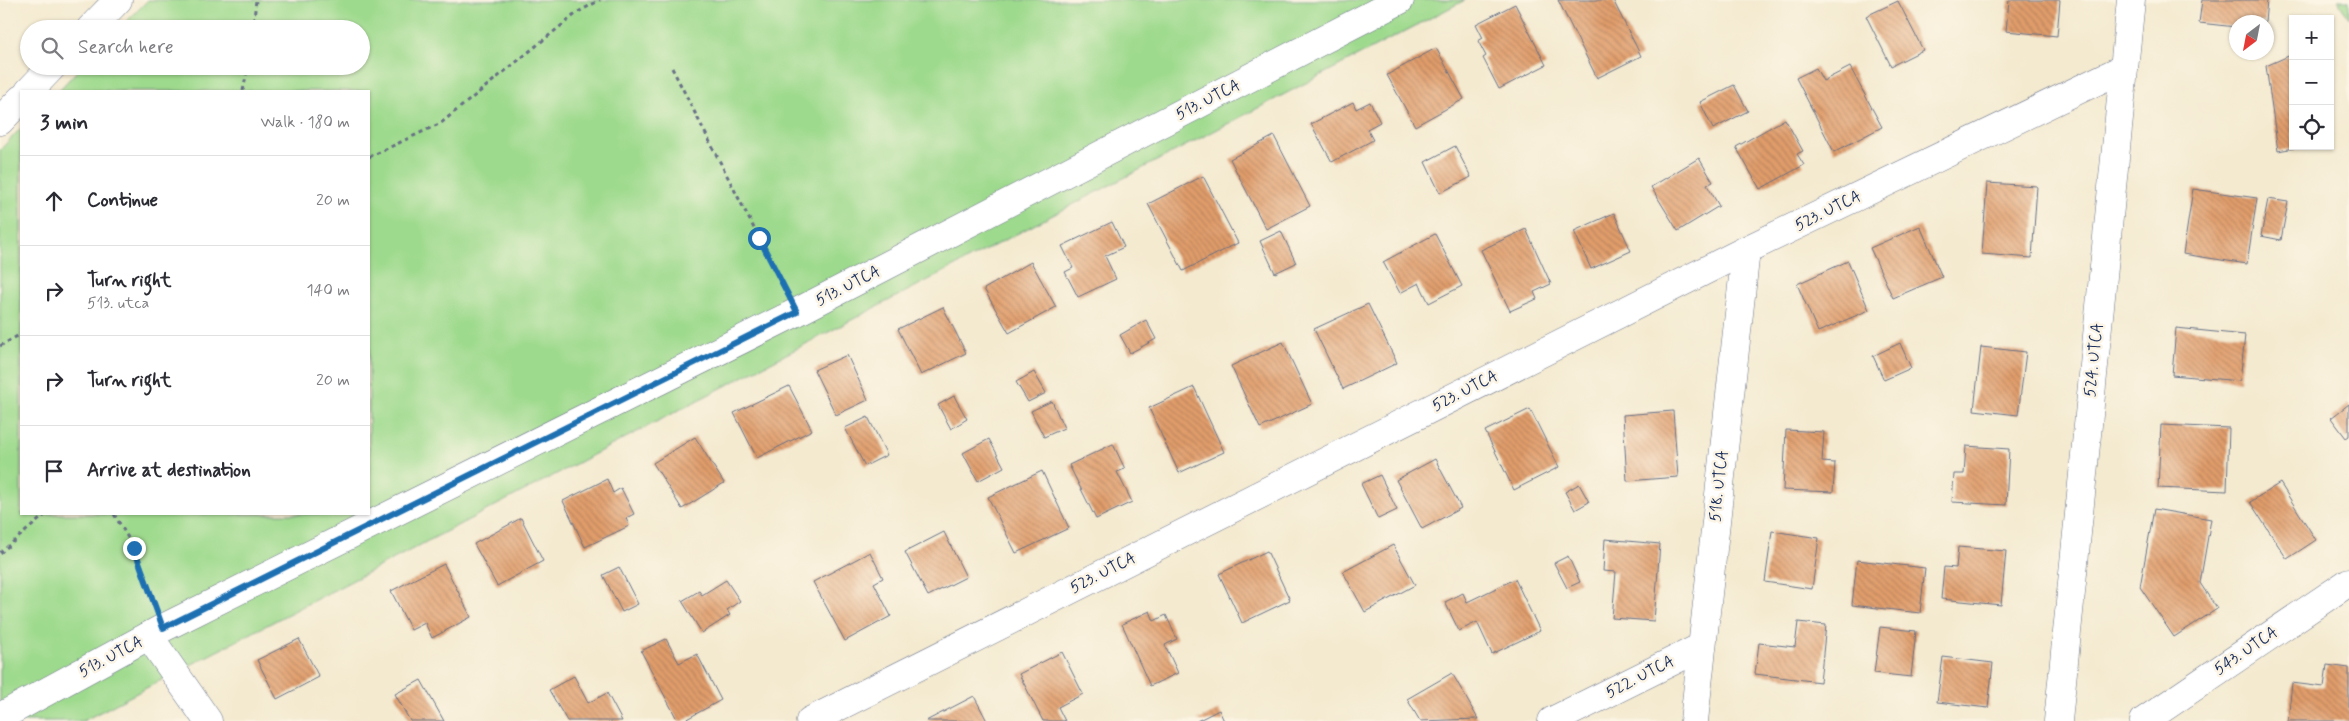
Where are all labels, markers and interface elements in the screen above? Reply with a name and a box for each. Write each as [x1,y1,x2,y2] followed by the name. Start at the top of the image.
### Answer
[2229,15,2274,60] north arrow
[2289,15,2334,150] map controls
[2289,15,2334,60] button: +
[20,20,370,75] search box
[38,34,66,62] icon: search
[78,35,174,60] text: Search here
[2289,60,2334,105] button: −
[1172,75,1244,125] street label: 513. UTCA
[2289,105,2334,150] button: locate
[40,109,88,137] text: 3 min
[261,112,350,133] text: Walk · 180 m
[1791,186,1865,236] street label: 523. UTCA
[40,187,68,215] icon: ahead
[87,188,158,213] text: Continue
[316,190,350,211] text: 20 m
[748,227,771,250] route start
[812,261,884,311] street label: 513. UTCA
[87,268,171,293] text: Turn right
[40,277,68,305] icon: right
[306,280,350,301] text: 140 m
[87,293,149,314] text: 513. utca
[2080,322,2108,398] street label: 524. UTCA
[1428,365,1502,417] street label: 523. UTCA
[40,367,68,395] icon: right
[87,368,171,393] text: Turn right
[316,370,350,391] text: 20 m
[1705,449,1733,523] street label: 518. UTCA
[40,457,68,485] icon: arrive
[87,458,251,483] text: Arrive at destination
[123,537,146,560] route end
[1066,547,1140,599] street label: 523. UTCA
[2210,622,2282,680] street label: 543. UTCA
[75,631,147,683] street label: 513. UTCA
[1602,651,1678,703] street label: 522. UTCA

